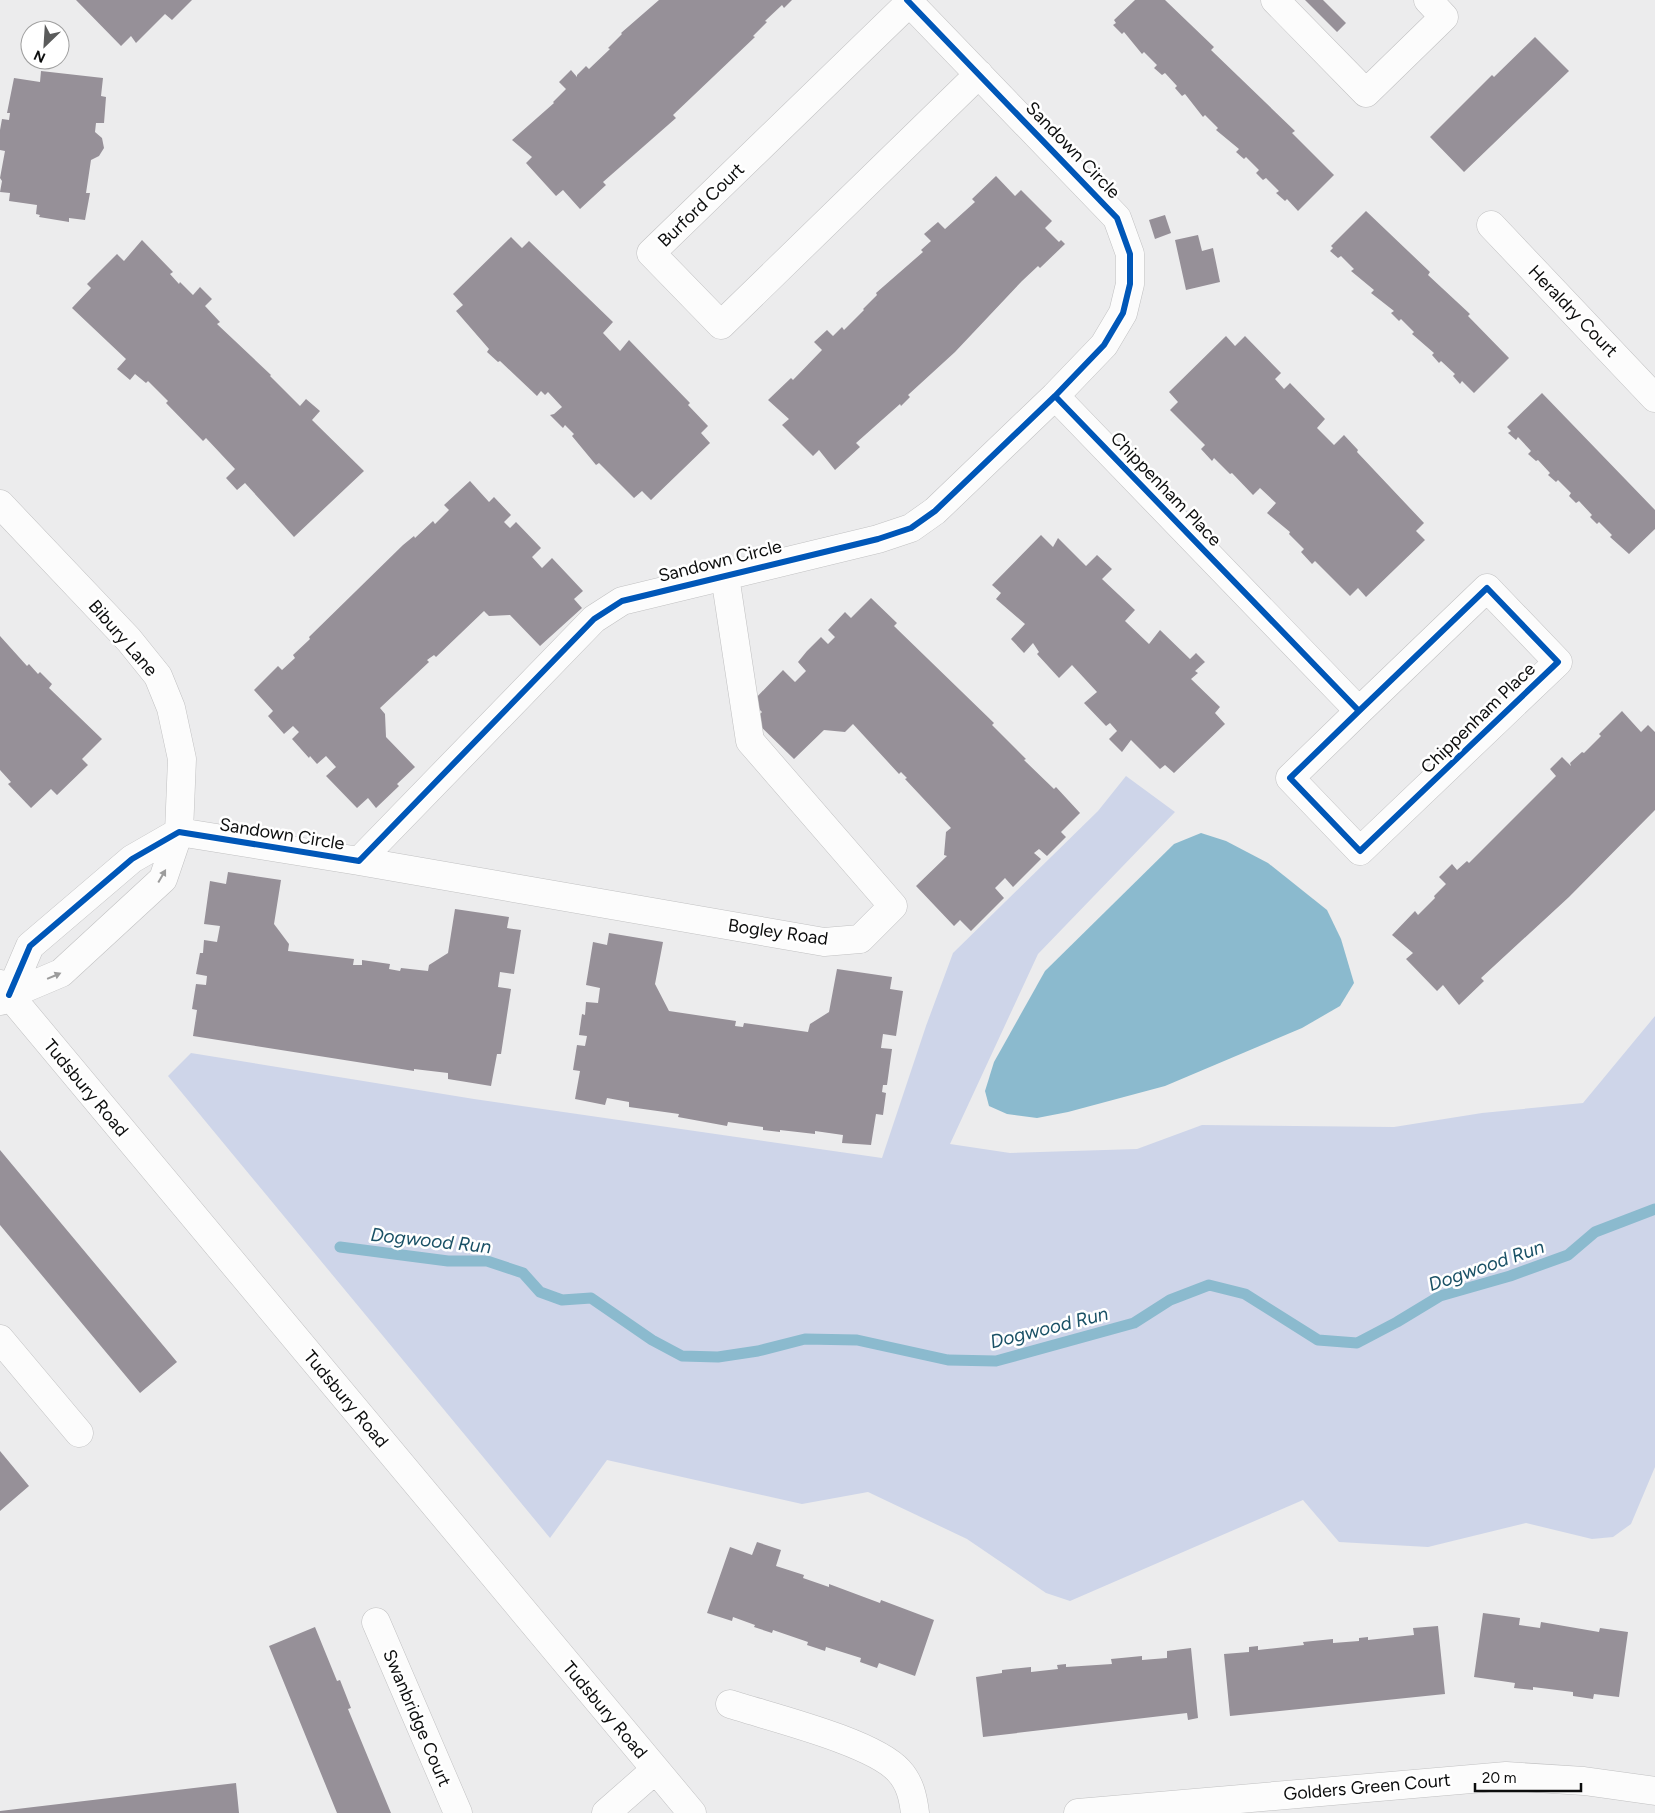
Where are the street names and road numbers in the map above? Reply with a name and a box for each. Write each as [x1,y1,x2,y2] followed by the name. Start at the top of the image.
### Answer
[1021,97,1125,203] street label: Sandown Circle
[653,158,749,252] street label: Burford Court
[1524,260,1623,362] street label: Heraldry Court
[1106,427,1226,551] street label: Chippenham Place
[656,535,784,587] street label: Sandown Circle
[84,595,162,681] street label: Bibury Lane
[1416,658,1540,778] street label: Chippenham Place
[218,813,346,855] street label: Sandown Circle
[727,914,829,950] street label: Bogley Road
[39,1035,133,1141] street label: Tudsbury Road
[299,1346,393,1452] street label: Tudsbury Road
[378,1646,456,1790] street label: Swanbridge Court
[558,1657,652,1763] street label: Tudsbury Road
[1283,1769,1452,1805] street label: Golders Green Court

